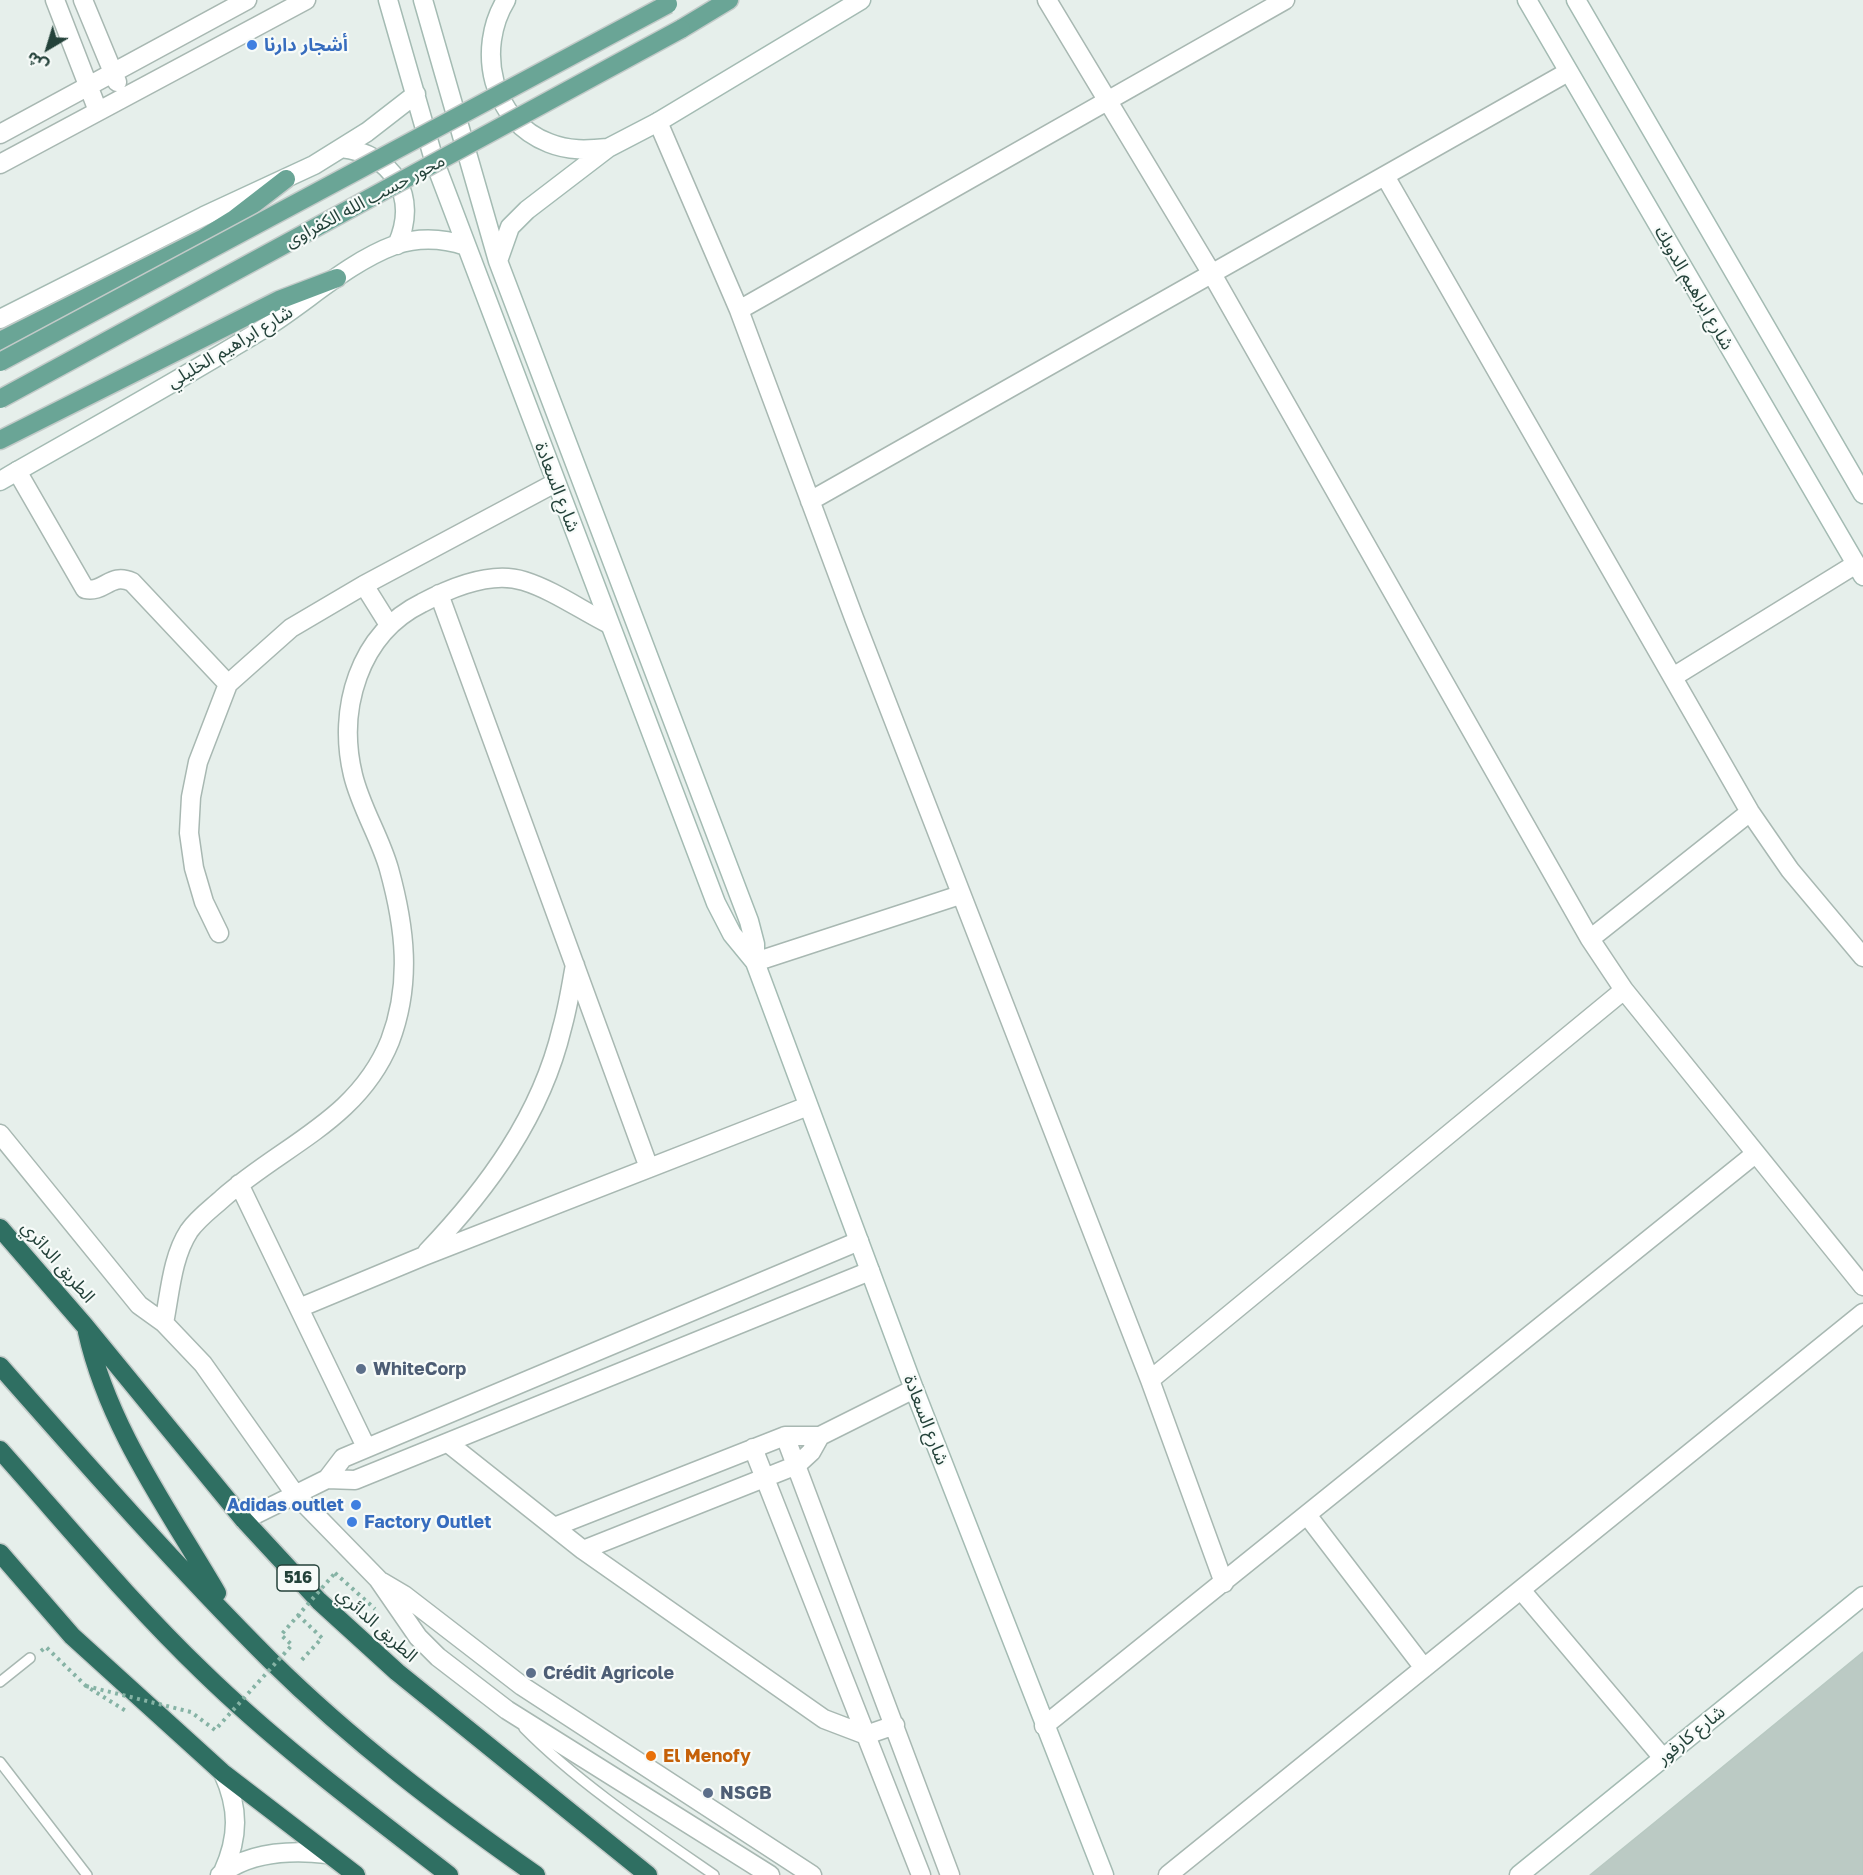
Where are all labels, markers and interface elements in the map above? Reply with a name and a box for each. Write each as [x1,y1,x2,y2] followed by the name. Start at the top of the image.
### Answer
[18,18,78,78] north arrow
[264,34,348,56] place label: أشجار دارنا
[245,38,259,52] marker: أشجار دارنا
[22,48,52,77] text: ش
[281,150,449,252] street label: محور حسب الله الكفراوى
[1650,222,1738,354] street label: شارع ابراهيم الدوبك
[163,301,297,393] street label: شارع ابراهيم الخليلي
[530,439,584,535] street label: شارع السعادة
[17,1217,99,1307] street label: الطريق الدائري
[373,1358,466,1380] place label: WhiteCorp
[354,1362,368,1376] marker: WhiteCorp
[899,1372,953,1468] street label: شارع السعادة
[227,1494,344,1516] place label: Adidas outlet
[349,1498,363,1512] marker: Adidas outlet
[364,1511,491,1533] place label: Factory Outlet
[345,1515,359,1529] marker: Factory Outlet
[277,1565,319,1591] road number: 516
[332,1583,422,1667] street label: الطريق الدائري
[543,1662,674,1684] place label: Crédit Agricole
[524,1666,538,1680] marker: Crédit Agricole
[1653,1701,1729,1769] street label: شارع كارفور
[663,1745,751,1767] place label: El Menofy
[644,1749,658,1763] marker: El Menofy
[720,1782,772,1804] place label: NSGB
[701,1786,715,1800] marker: NSGB

